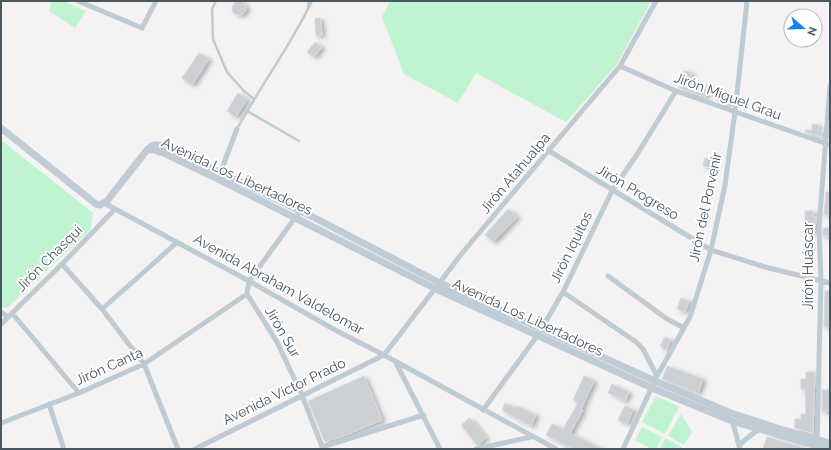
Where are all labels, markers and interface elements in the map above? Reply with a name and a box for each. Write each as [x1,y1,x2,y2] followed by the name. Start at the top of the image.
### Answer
[783,8,823,48] north arrow
[804,25,819,37] text: N
[672,69,784,123] street label: Jirón Miguel Grau
[477,130,553,216] street label: Jirón Atahualpa
[159,134,315,218] street label: Avenida Los Libertadores
[686,151,724,263] street label: Jirón del Porvenir
[594,161,682,223] street label: Jirón Progreso
[547,208,595,285] street label: Jirón Iquitos
[13,222,85,294] street label: Jirón Chasqui
[800,222,816,310] street label: Jirón Huáscar
[191,230,367,338] street label: Avenida Abraham Valdelomar
[450,275,606,359] street label: Avenida Los Libertadores
[262,304,304,360] street label: Jirón Sur
[73,344,145,388] street label: Jirón Canta
[220,354,348,428] street label: Avenida Víctor Prado

